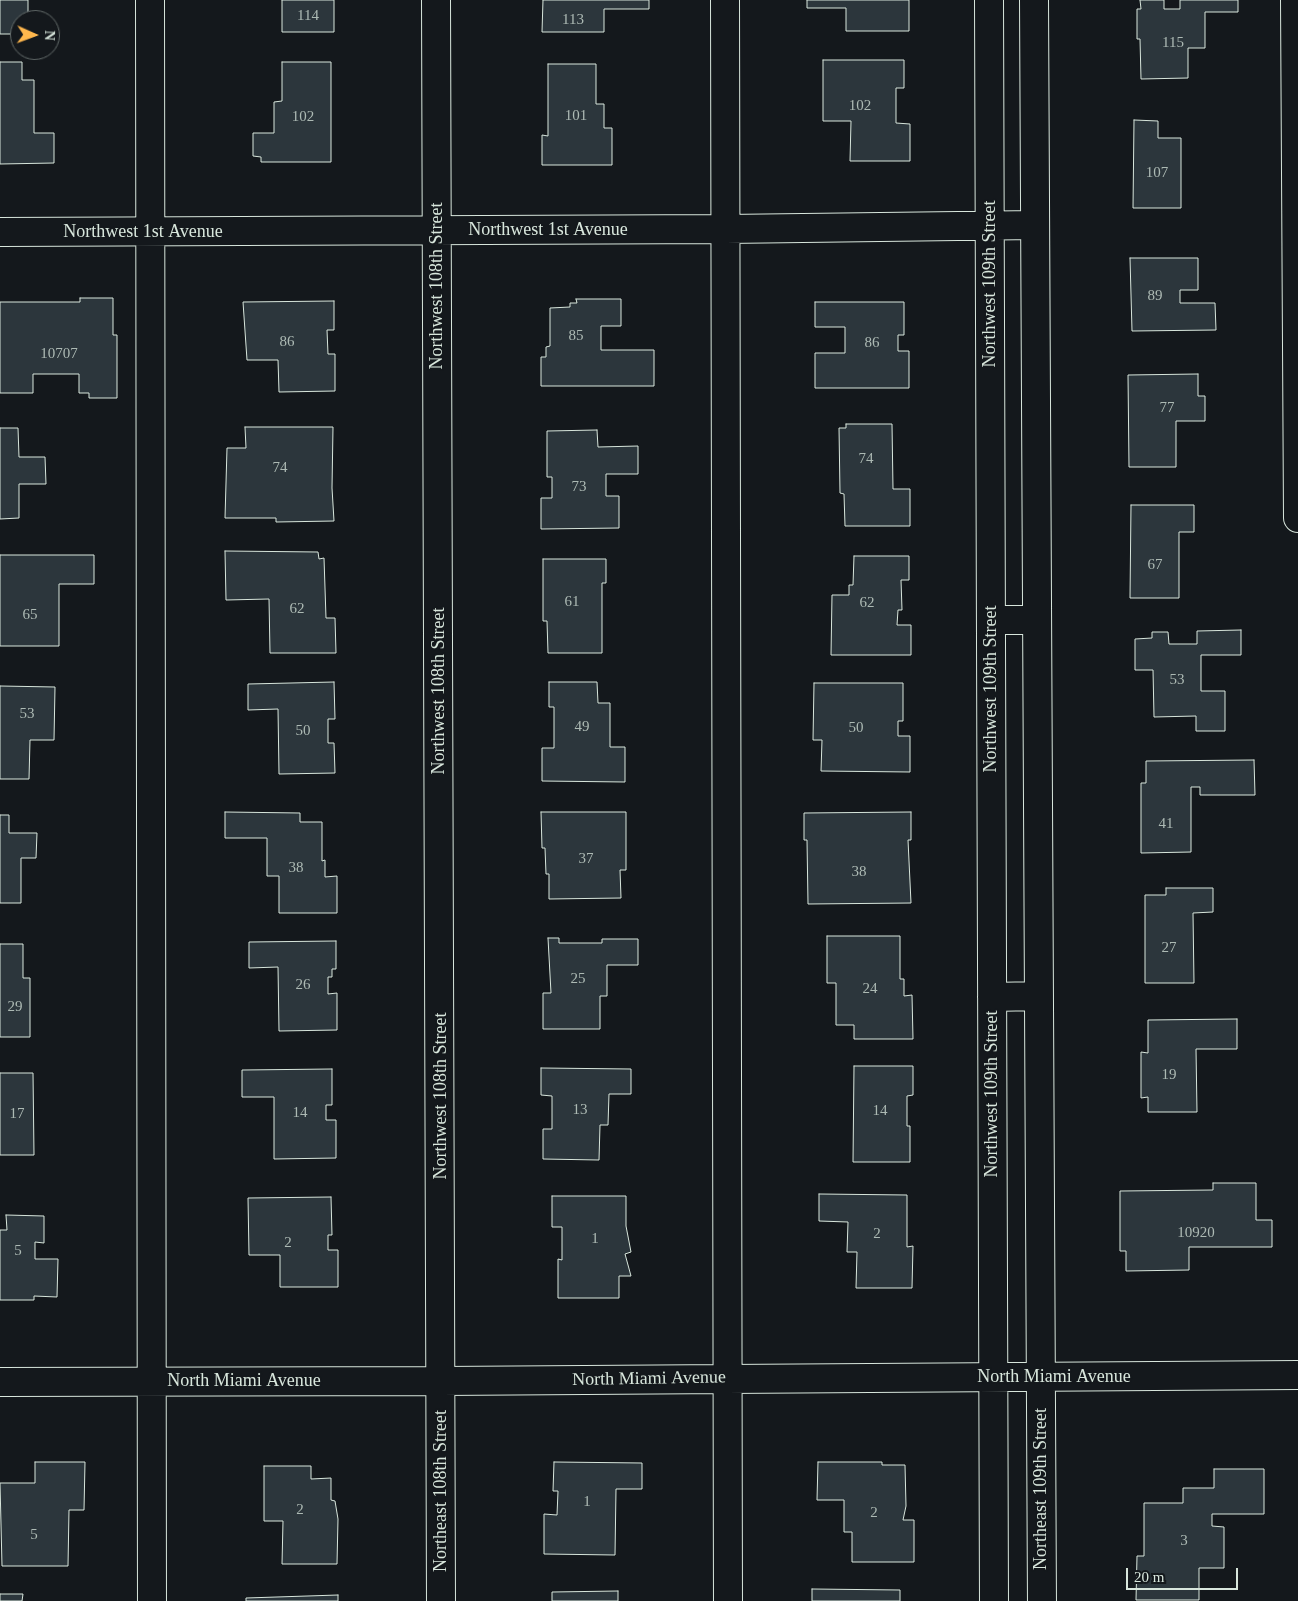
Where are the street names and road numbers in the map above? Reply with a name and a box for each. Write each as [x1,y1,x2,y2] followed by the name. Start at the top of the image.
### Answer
[979,201,1001,367] street label: Northwest 109th Street
[426,203,448,369] street label: Northwest 108th Street
[468,219,628,241] street label: Northwest 1st Avenue
[63,221,223,243] street label: Northwest 1st Avenue
[980,606,1002,772] street label: Northwest 109th Street
[428,608,450,774] street label: Northwest 108th Street
[981,1011,1003,1177] street label: Northwest 109th Street
[430,1013,452,1179] street label: Northwest 108th Street
[977,1366,1131,1388] street label: North Miami Avenue
[572,1367,726,1391] street label: North Miami Avenue
[167,1370,321,1392] street label: North Miami Avenue
[1030,1408,1052,1570] street label: Northeast 109th Street
[430,1410,452,1572] street label: Northeast 108th Street

